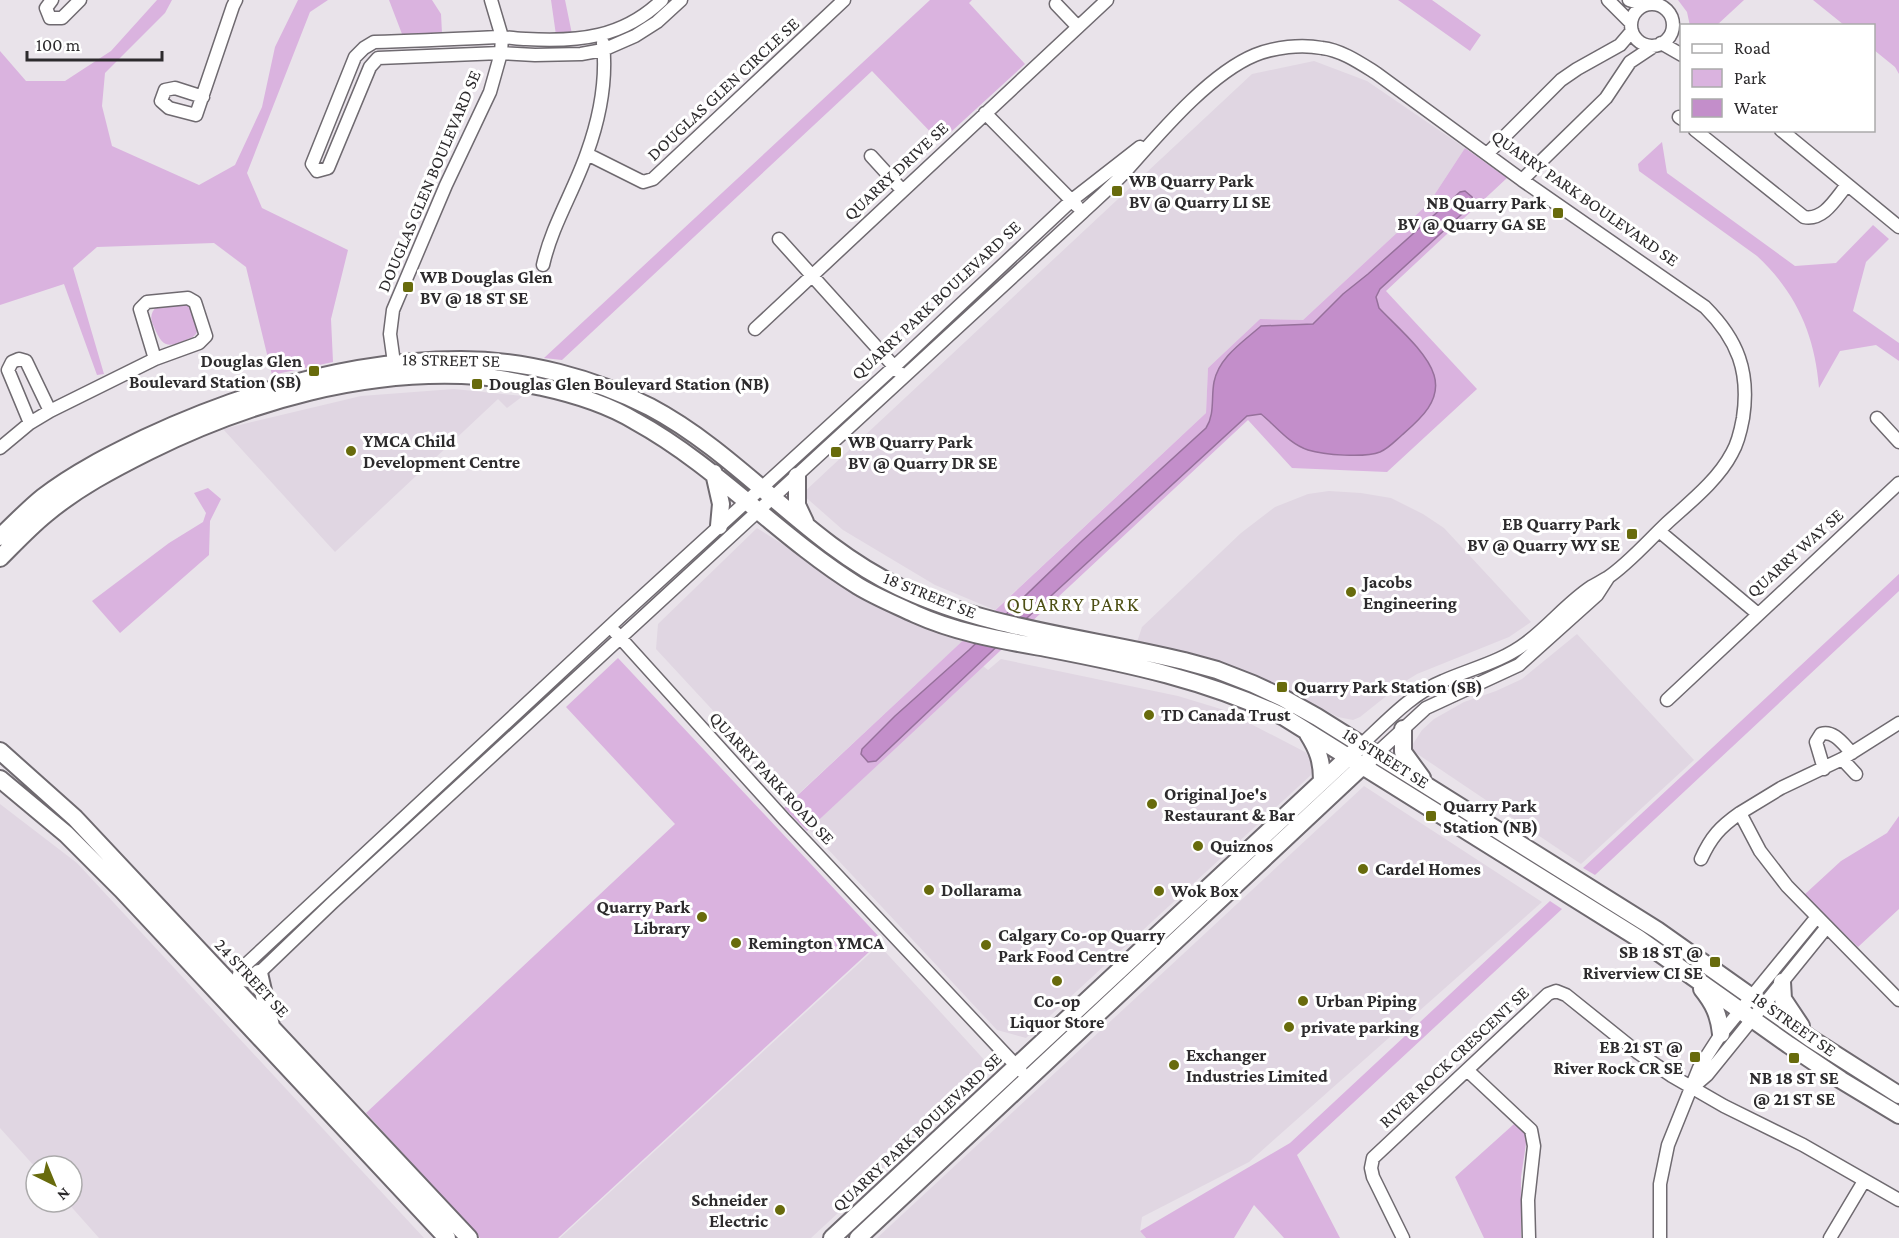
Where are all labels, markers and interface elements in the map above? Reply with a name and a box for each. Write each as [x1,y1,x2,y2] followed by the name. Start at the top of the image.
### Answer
[643,13,803,165] street label: DOUGLAS GLEN CIRCLE SE
[27,24,162,62] scale bar
[1680,24,1875,132] legend
[36,35,81,55] text: 100 m
[1734,38,1771,58] text: Road
[373,67,485,295] street label: DOUGLAS GLEN BOULEVARD SE
[1734,68,1766,88] text: Park
[1734,98,1779,118] text: Water
[840,117,952,224] street label: QUARRY DRIVE SE
[1488,126,1683,271] street label: QUARRY PARK BOULEVARD SE
[1128,171,1271,212] place label: WB Quarry Park BV @ Quarry LI SE
[1110,184,1124,198] marker: WB Quarry Park BV @ Quarry LI SE
[1398,193,1546,234] place label: NB Quarry Park BV @ Quarry GA SE
[1551,206,1565,220] marker: NB Quarry Park BV @ Quarry GA SE
[847,216,1025,384] street label: QUARRY PARK BOULEVARD SE
[419,267,553,308] place label: WB Douglas Glen BV @ 18 ST SE
[401,280,415,294] marker: WB Douglas Glen BV @ 18 ST SE
[402,349,500,371] street label: 18 STREET SE
[129,351,303,393] place label: Douglas Glen Boulevard Station (SB)
[307,364,321,378] marker: Douglas Glen Boulevard Station (SB)
[489,374,770,395] place label: Douglas Glen Boulevard Station (NB)
[470,377,484,391] marker: Douglas Glen Boulevard Station (NB)
[363,431,520,472] place label: YMCA Child Development Centre
[847,432,997,473] place label: WB Quarry Park BV @ Quarry DR SE
[344,444,358,458] marker: YMCA Child Development Centre
[829,445,843,459] marker: WB Quarry Park BV @ Quarry DR SE
[1743,504,1847,601] street label: QUARRY WAY SE
[1467,514,1620,555] place label: EB Quarry Park BV @ Quarry WY SE
[1625,527,1639,541] marker: EB Quarry Park BV @ Quarry WY SE
[881,567,979,623] street label: 18 STREET SE
[1361,572,1457,613] place label: Jacobs Engineering
[1344,585,1358,599] marker: Jacobs Engineering
[1006,593,1140,615] district label: QUARRY PARK
[1294,677,1483,698] place label: Quarry Park Station (SB)
[1275,680,1289,694] marker: Quarry Park Station (SB)
[1161,705,1291,725] place label: TD Canada Trust
[705,708,839,849] street label: QUARRY PARK ROAD SE
[1142,708,1156,722] marker: TD Canada Trust
[1339,724,1433,793] street label: 18 STREET SE
[1164,784,1295,825] place label: Original Joe's Restaurant & Bar
[1443,796,1538,838] place label: Quarry Park Station (NB)
[1145,797,1159,811] marker: Original Joe's Restaurant & Bar
[1424,809,1438,823] marker: Quarry Park Station (NB)
[1210,836,1273,856] place label: Quiznos
[1191,839,1205,853] marker: Quiznos
[1375,859,1481,879] place label: Cardel Homes
[1356,862,1370,876] marker: Cardel Homes
[941,880,1022,900] place label: Dollarama
[1170,881,1239,901] place label: Wok Box
[922,883,936,897] marker: Dollarama
[1152,884,1166,898] marker: Wok Box
[597,897,690,938] place label: Quarry Park Library
[695,910,709,924] marker: Quarry Park Library
[998,925,1166,966] place label: Calgary Co-op Quarry Park Food Centre
[748,933,884,953] place label: Remington YMCA
[211,935,294,1022] street label: 24 STREET SE
[729,936,743,950] marker: Remington YMCA
[979,938,993,952] marker: Calgary Co-op Quarry Park Food Centre
[1583,942,1703,983] place label: SB 18 ST @ Riverview CI SE
[1708,955,1722,969] marker: SB 18 ST @ Riverview CI SE
[1050,974,1064,988] marker: Co-op Liquor Store
[1375,982,1533,1132] street label: RIVER ROCK CRESCENT SE
[1748,988,1840,1060] street label: 18 STREET SE
[1010,991,1104,1032] place label: Co-op Liquor Store
[1315,991,1417,1011] place label: Urban Piping
[1296,994,1310,1008] marker: Urban Piping
[1301,1017,1419,1037] place label: private parking
[1282,1020,1296,1034] marker: private parking
[1553,1037,1683,1078] place label: EB 21 ST @ River Rock CR SE
[1186,1045,1328,1086] place label: Exchanger Industries Limited
[828,1048,1006,1216] street label: QUARRY PARK BOULEVARD SE
[1688,1050,1702,1064] marker: EB 21 ST @ River Rock CR SE
[1787,1051,1801,1065] marker: NB 18 ST SE @ 21 ST SE
[1167,1058,1181,1072] marker: Exchanger Industries Limited
[1749,1068,1839,1109] place label: NB 18 ST SE @ 21 ST SE
[24,1154,84,1214] north arrow
[54,1185,74,1205] text: N
[691,1190,768,1231] place label: Schneider Electric
[773,1203,787,1217] marker: Schneider Electric

